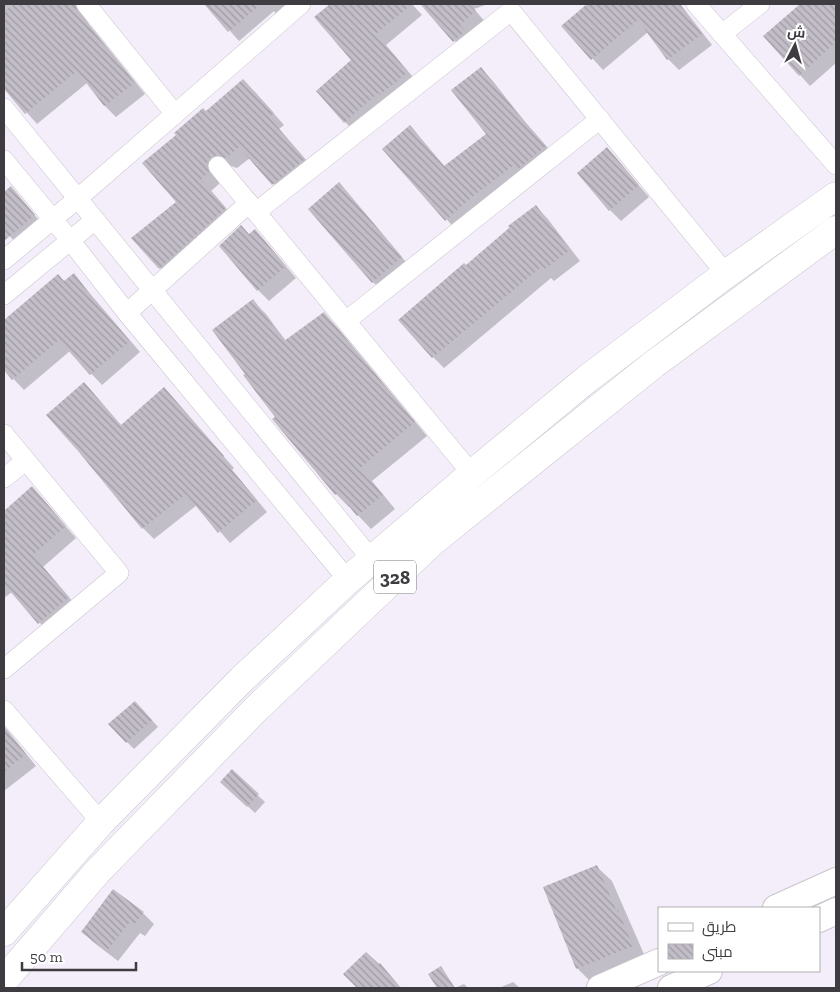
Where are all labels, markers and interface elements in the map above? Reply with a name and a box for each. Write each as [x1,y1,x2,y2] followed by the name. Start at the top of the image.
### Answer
[770,20,820,70] north arrow
[786,23,806,42] text: ش
[374,560,416,594] road number: 328
[658,907,820,972] legend
[702,918,736,937] text: طريق
[22,940,136,972] scale bar
[702,943,733,962] text: مبنى
[30,948,63,966] text: 50 m

